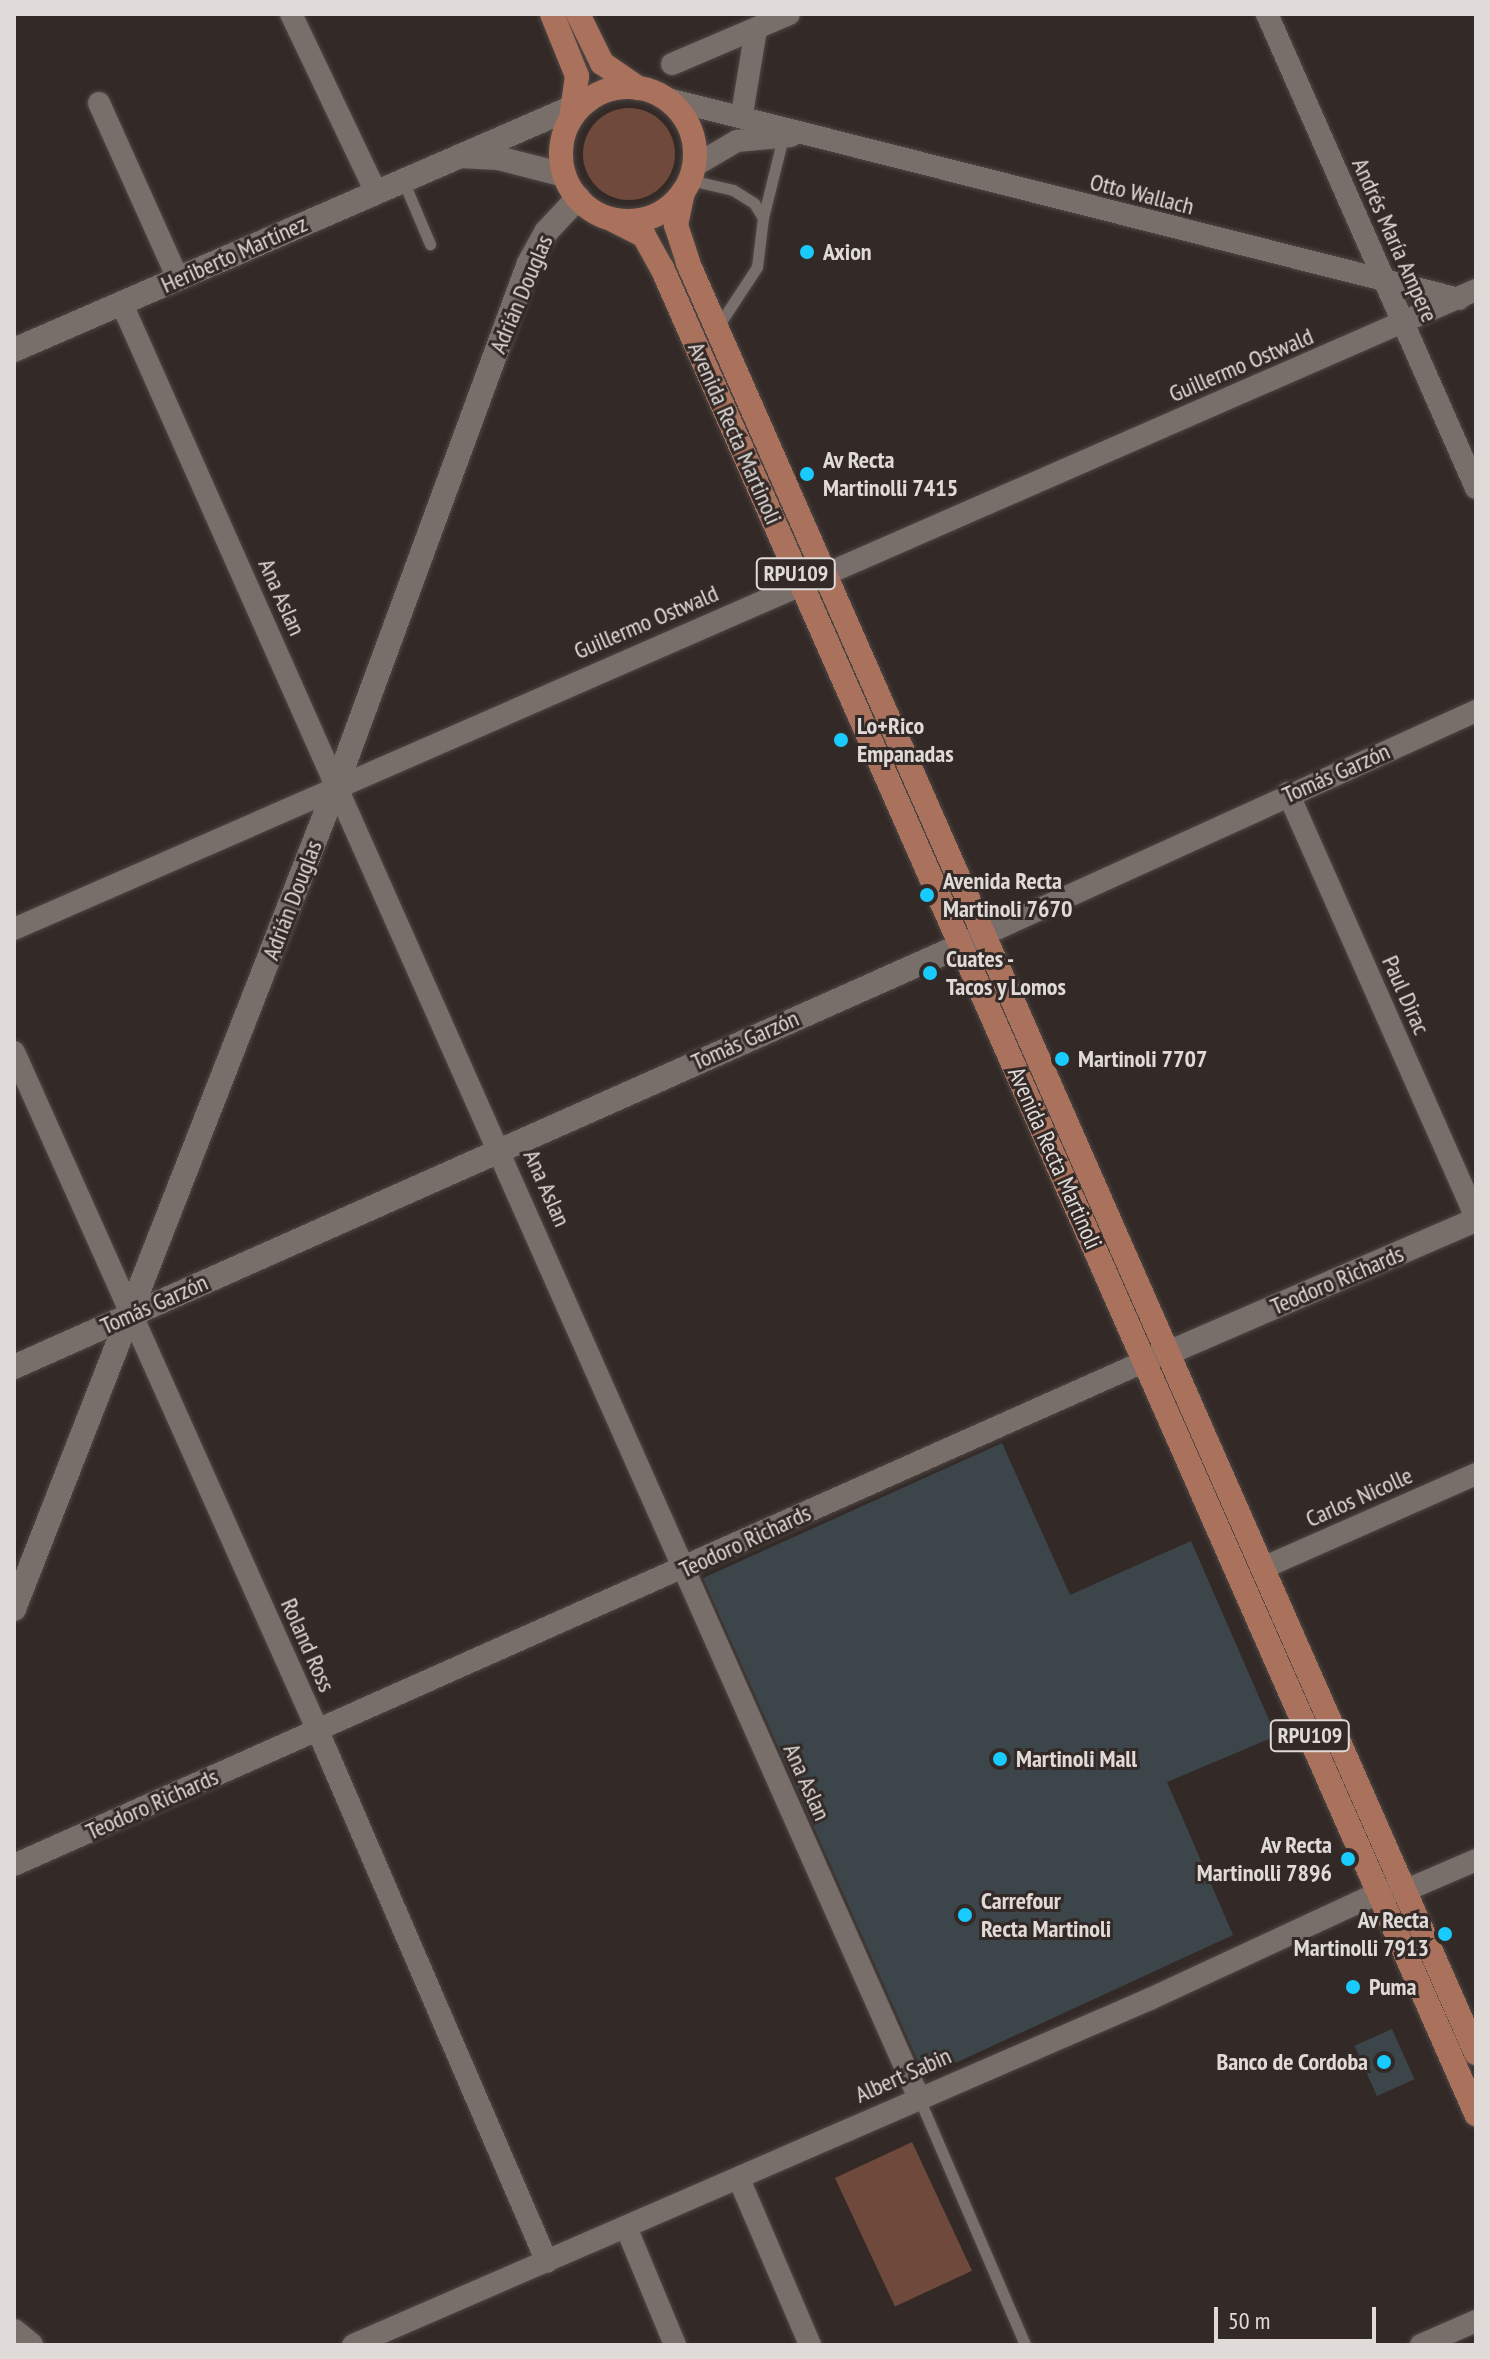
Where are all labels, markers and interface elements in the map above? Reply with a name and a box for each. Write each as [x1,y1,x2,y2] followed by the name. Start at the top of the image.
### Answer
[1346,153,1444,327] street label: Andrés María Ampere
[1087,167,1197,221] street label: Otto Wallach
[157,209,311,299] street label: Heriberto Martínez
[483,230,559,358] street label: Adrián Douglas
[823,238,872,266] place label: Axion
[798,243,816,261] marker: Axion
[1165,322,1317,408] street label: Guillermo Ostwald
[682,337,788,529] street label: Avenida Recta Martinoli
[823,446,958,502] place label: Av Recta Martinolli 7415
[798,465,816,483] marker: Av Recta Martinolli 7415
[252,554,312,640] street label: Ana Aslan
[754,556,838,592] road number: RPU109
[570,579,722,665] street label: Guillermo Ostwald
[857,712,954,768] place label: Lo+Rico Empanadas
[832,731,850,749] marker: Lo+Rico Empanadas
[1278,737,1394,809] street label: Tomás Garzón
[256,836,328,964] street label: Adrián Douglas
[943,867,1072,923] place label: Avenida Recta Martinoli 7670
[918,886,936,904] marker: Avenida Recta Martinoli 7670
[946,945,1067,1001] place label: Cuates - Tacos y Lomos
[1376,951,1436,1039] street label: Paul Dirac
[921,964,939,982] marker: Cuates - Tacos y Lomos
[687,1004,803,1076] street label: Tomás Garzón
[1078,1045,1207,1073] place label: Martinoli 7707
[1053,1050,1071,1068] marker: Martinoli 7707
[1002,1062,1108,1254] street label: Avenida Recta Martinoli
[517,1145,577,1231] street label: Ana Aslan
[1266,1239,1408,1321] street label: Teodoro Richards
[96,1268,212,1340] street label: Tomás Garzón
[1301,1461,1417,1533] street label: Carlos Nicolle
[675,1498,815,1584] street label: Teodoro Richards
[275,1594,341,1696] street label: Roland Ross
[1268,1718,1352,1754] road number: RPU109
[777,1739,837,1825] street label: Ana Aslan
[1016,1745,1137,1773] place label: Martinoli Mall
[991,1750,1009,1768] marker: Martinoli Mall
[81,1762,223,1846] street label: Teodoro Richards
[1197,1831,1332,1887] place label: Av Recta Martinolli 7896
[1339,1850,1357,1868] marker: Av Recta Martinolli 7896
[981,1887,1111,1943] place label: Carrefour Recta Martinoli
[956,1906,974,1924] marker: Carrefour Recta Martinoli
[1294,1906,1429,1962] place label: Av Recta Martinolli 7913
[1436,1925,1454,1943] marker: Av Recta Martinolli 7913
[1369,1973,1416,2001] place label: Puma
[1344,1978,1362,1996] marker: Puma
[850,2041,956,2109] street label: Albert Sabin
[1216,2048,1368,2076] place label: Banco de Cordoba
[1375,2053,1393,2071] marker: Banco de Cordoba
[1218,2291,1380,2341] scale bar
[1228,2305,1270,2336] text: 50 m

